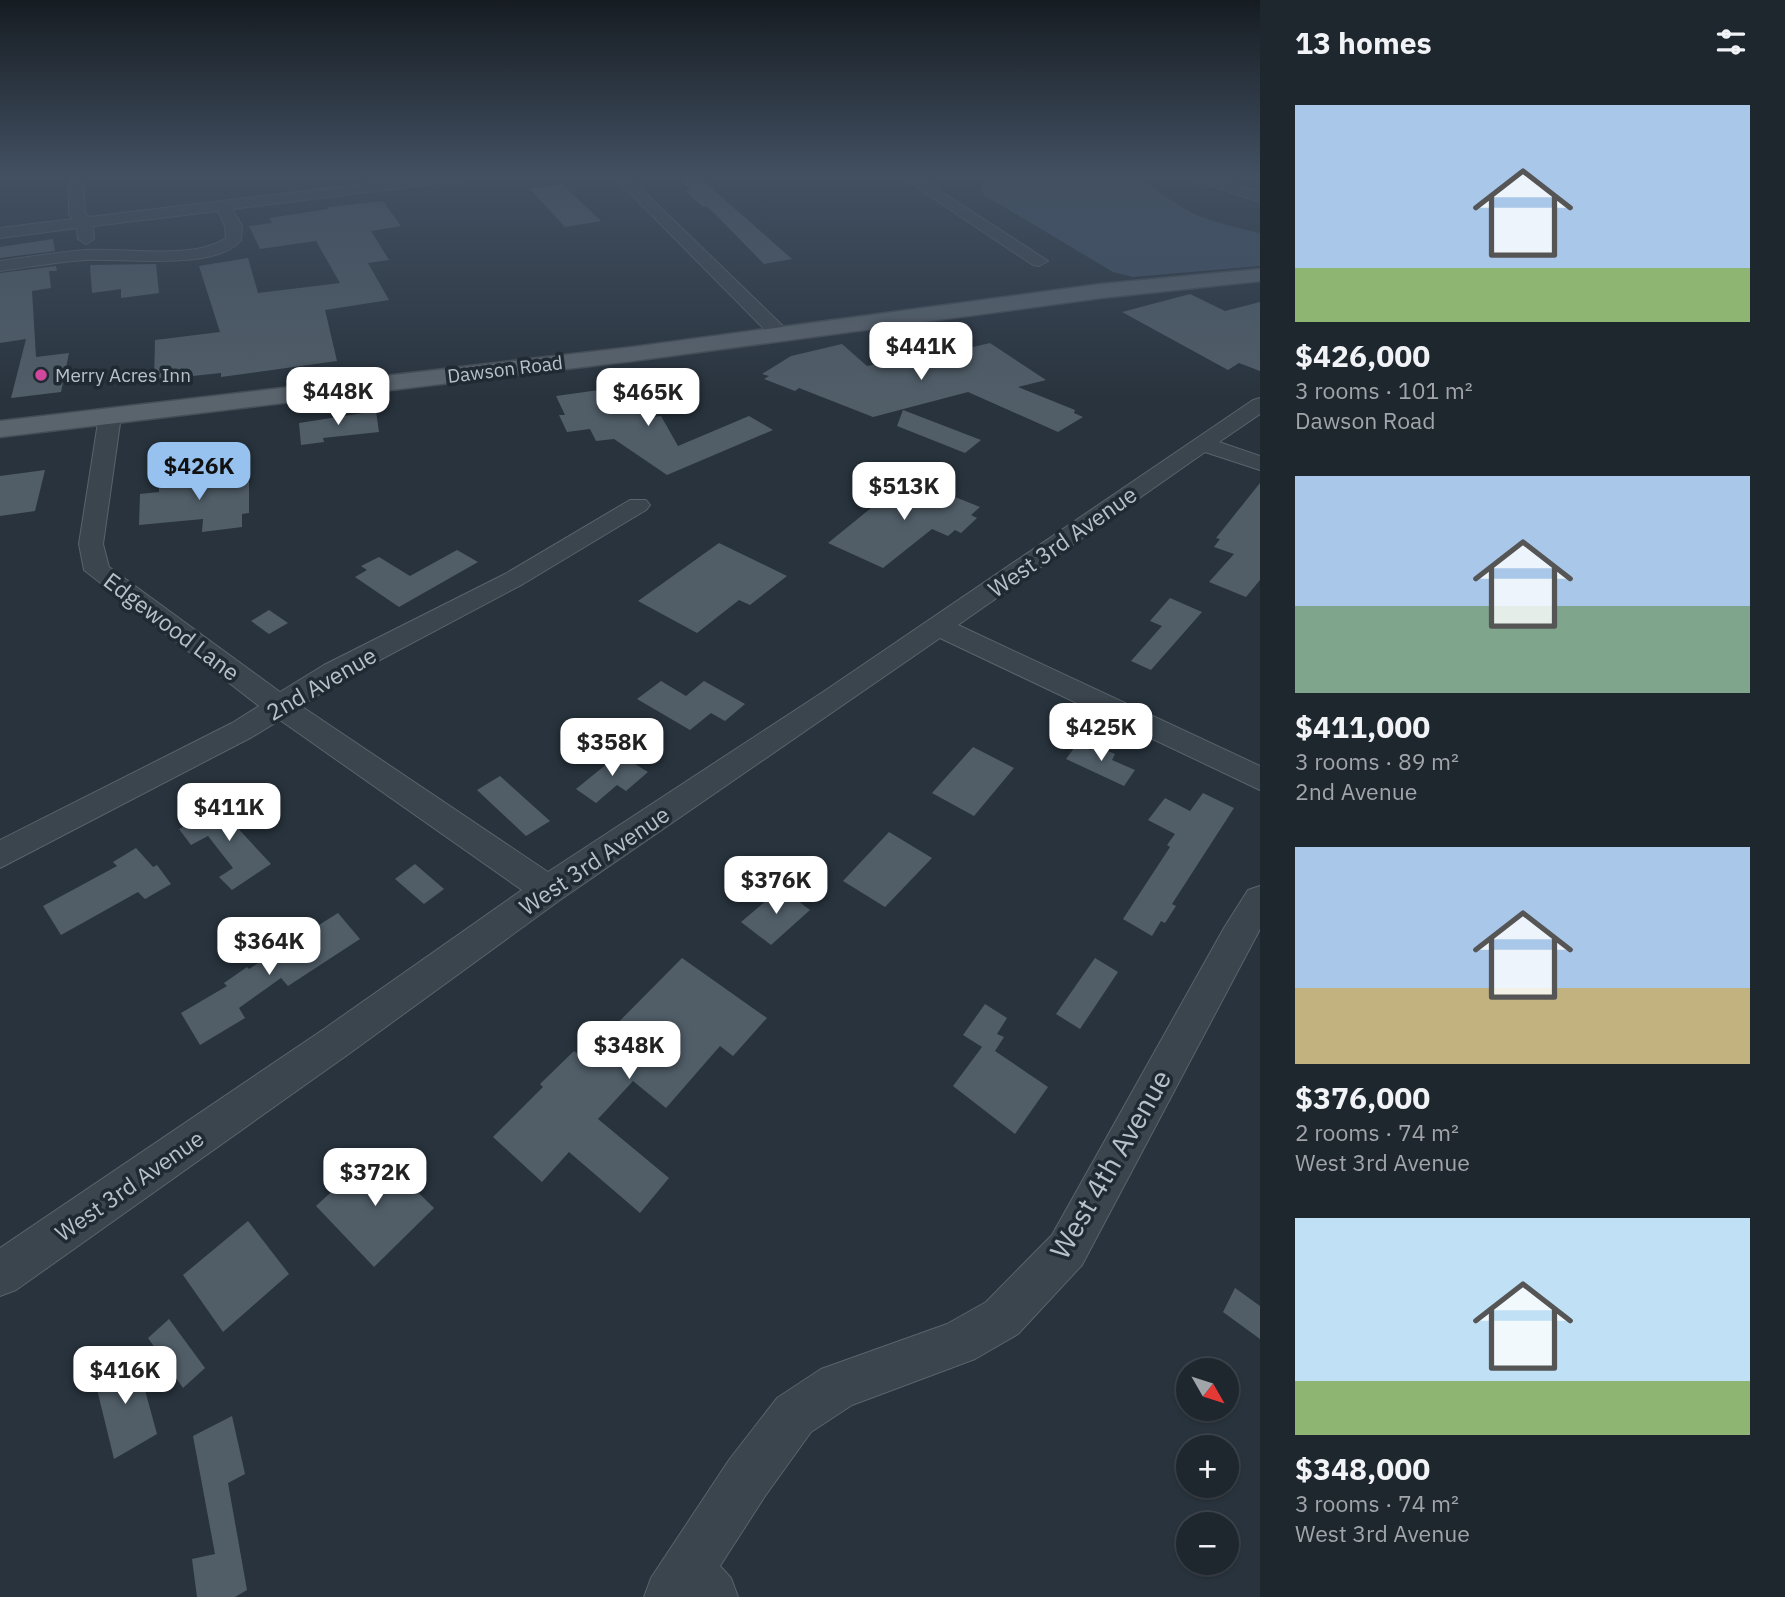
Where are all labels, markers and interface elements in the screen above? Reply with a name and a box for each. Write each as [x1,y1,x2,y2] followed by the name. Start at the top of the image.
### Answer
[1295,23,1432,62] text: 13 homes
[1712,23,1750,61] icon: filters
[1460,150,1586,276] icon: home
[872,322,970,382] pin: $441K
[885,330,957,360] text: $441K
[1295,336,1430,375] text: $426,000
[446,350,564,388] street label: Dawson Road
[55,363,191,387] place label: Merry Acres Inn
[33,367,49,383] marker: Merry Acres Inn
[289,368,387,427] pin: $448K
[599,368,697,428] pin: $465K
[302,375,374,405] text: $448K
[1295,375,1473,405] text: 3 rooms · 101 m²
[612,376,684,406] text: $465K
[1295,405,1436,435] text: Dawson Road
[150,442,248,502] pin: $426K
[163,450,235,480] text: $426K
[855,462,953,522] pin: $513K
[868,470,940,500] text: $513K
[982,479,1142,603] street label: West 3rd Avenue
[1460,521,1586,647] icon: home
[98,565,246,687] street label: Edgewood Lane
[260,639,382,727] street label: 2nd Avenue
[1052,704,1150,763] pin: $425K
[1295,707,1430,746] text: $411,000
[1065,711,1137,741] text: $425K
[563,718,661,778] pin: $358K
[576,726,648,756] text: $358K
[1295,746,1459,776] text: 3 rooms · 89 m²
[1295,776,1417,806] text: 2nd Avenue
[180,784,278,843] pin: $411K
[193,791,265,821] text: $411K
[513,799,675,921] street label: West 3rd Avenue
[727,856,825,916] pin: $376K
[740,864,812,894] text: $376K
[1460,892,1586,1018] icon: home
[220,918,318,977] pin: $364K
[233,925,305,955] text: $364K
[580,1021,678,1081] pin: $348K
[593,1029,665,1059] text: $348K
[1041,1063,1179,1265] street label: West 4th Avenue
[1295,1078,1430,1117] text: $376,000
[1295,1117,1459,1147] text: 2 rooms · 74 m²
[49,1123,209,1247] street label: West 3rd Avenue
[1295,1147,1470,1177] text: West 3rd Avenue
[326,1148,424,1208] pin: $372K
[339,1156,411,1186] text: $372K
[1460,1263,1586,1389] icon: home
[76,1346,174,1406] pin: $416K
[89,1354,161,1384] text: $416K
[1176,1358,1239,1421] north arrow
[1176,1358,1239,1575] map controls
[1176,1435,1239,1498] button: +
[1295,1449,1430,1488] text: $348,000
[1295,1488,1459,1518] text: 3 rooms · 74 m²
[1176,1512,1239,1575] button: −
[1295,1518,1470,1548] text: West 3rd Avenue

